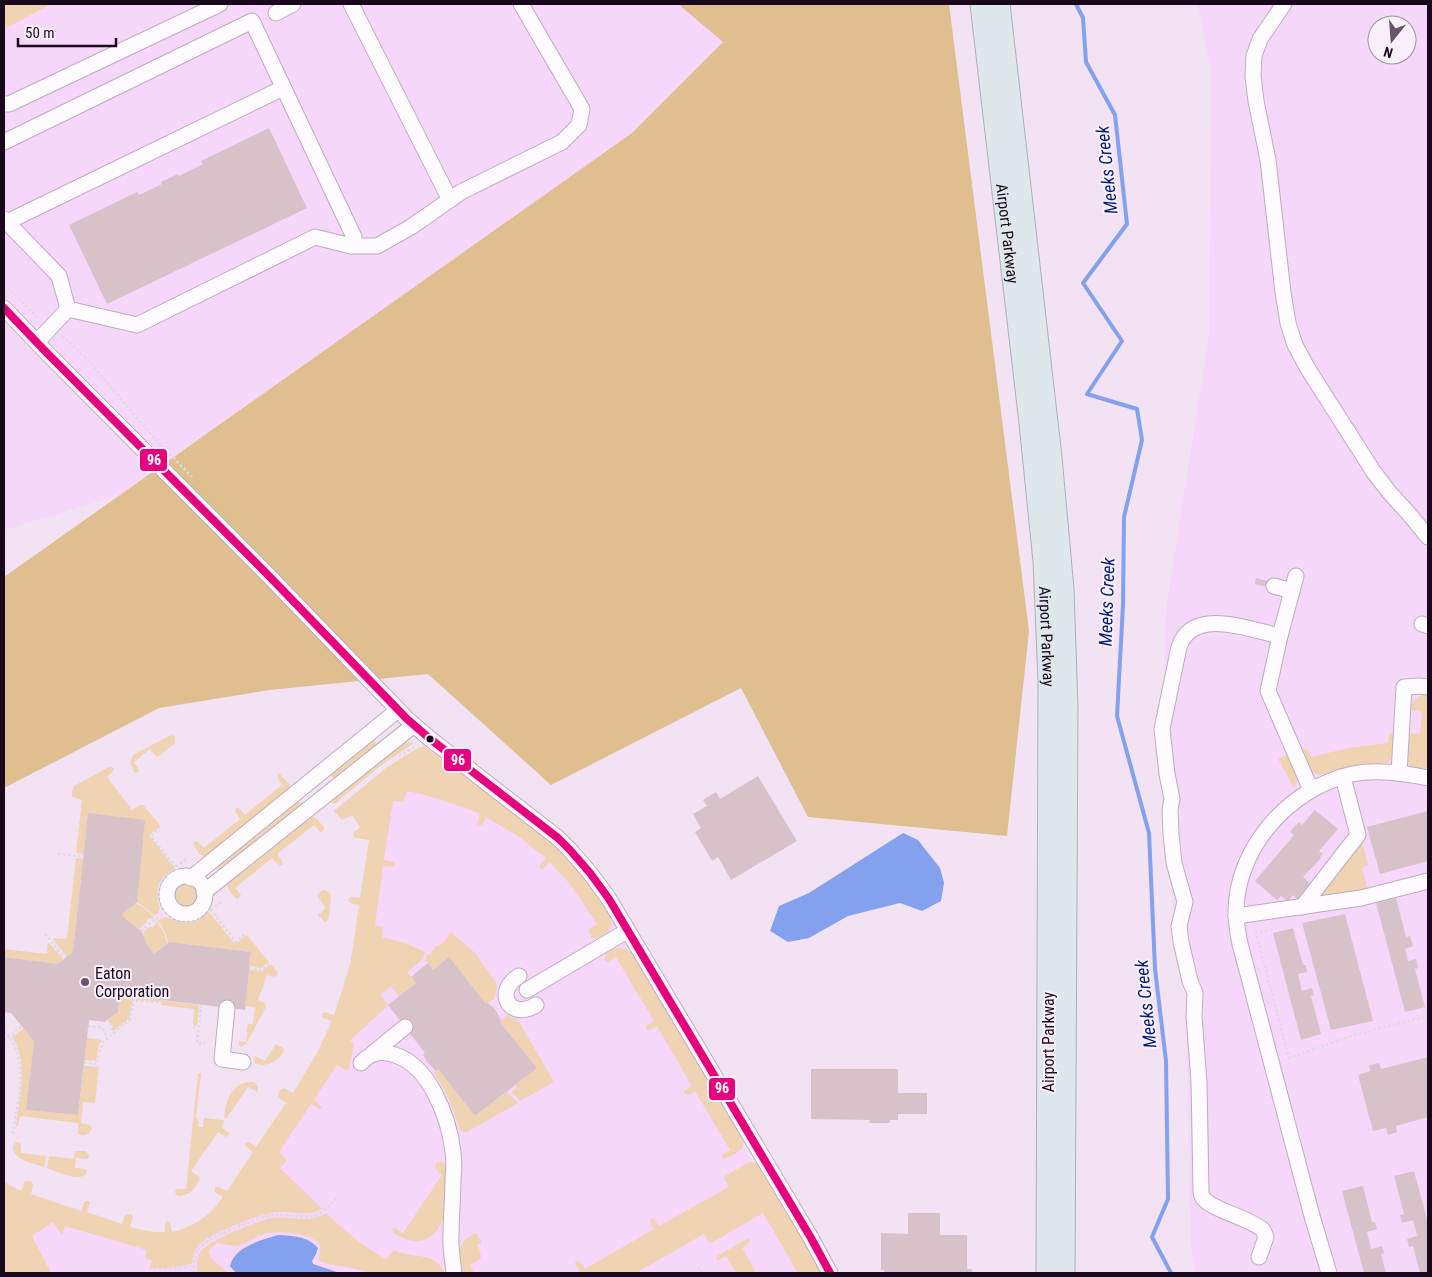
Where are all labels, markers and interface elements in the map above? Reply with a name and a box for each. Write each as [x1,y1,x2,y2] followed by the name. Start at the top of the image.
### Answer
[18,15,115,47] scale bar
[1367,15,1417,65] north arrow
[25,24,55,42] text: 50 m
[1382,44,1395,61] text: N
[1091,124,1122,215] water label: Meeks Creek
[992,182,1023,285] street label: Airport Parkway
[139,448,168,472] line badge: 96
[147,452,161,468] text: 96
[1094,556,1119,647] water label: Meeks Creek
[1035,586,1058,687] street label: Airport Parkway
[425,734,435,744] unlabelled marker
[443,748,472,772] line badge: 96
[451,752,465,768] text: 96
[1130,958,1161,1049] water label: Meeks Creek
[95,964,169,1001] place label: Eaton Corporation
[79,976,91,988] marker: Eaton Corporation
[1039,991,1058,1092] street label: Airport Parkway
[708,1077,736,1101] line badge: 96
[715,1080,729,1096] text: 96

